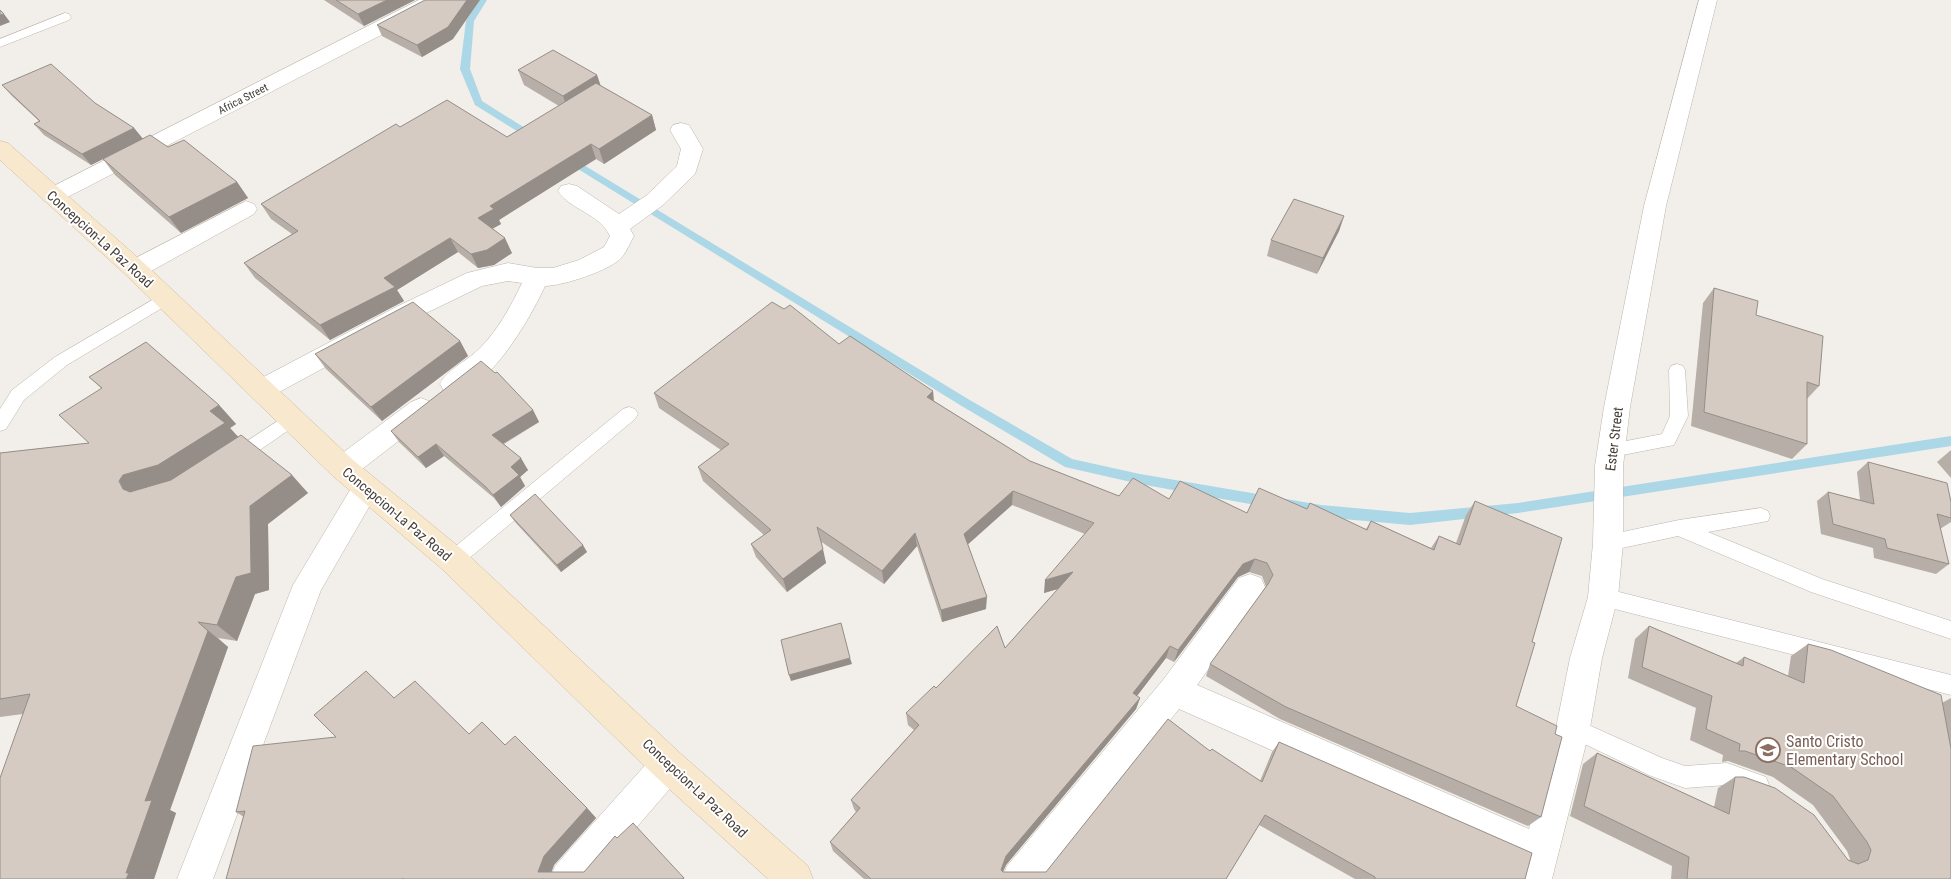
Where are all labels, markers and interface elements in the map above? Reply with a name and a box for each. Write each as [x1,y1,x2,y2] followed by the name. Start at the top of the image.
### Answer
[216,81,270,117] street label: Africa Street
[44,187,156,291] street label: Concepcion-La Paz Road
[1602,406,1626,472] street label: Ester Street
[339,464,455,564] street label: Concepcion-La Paz Road
[1786,732,1903,769] place label: Santo Cristo Elementary School
[639,735,751,841] street label: Concepcion-La Paz Road
[1755,737,1781,763] school or university icon: Santo Cristo Elementary School

